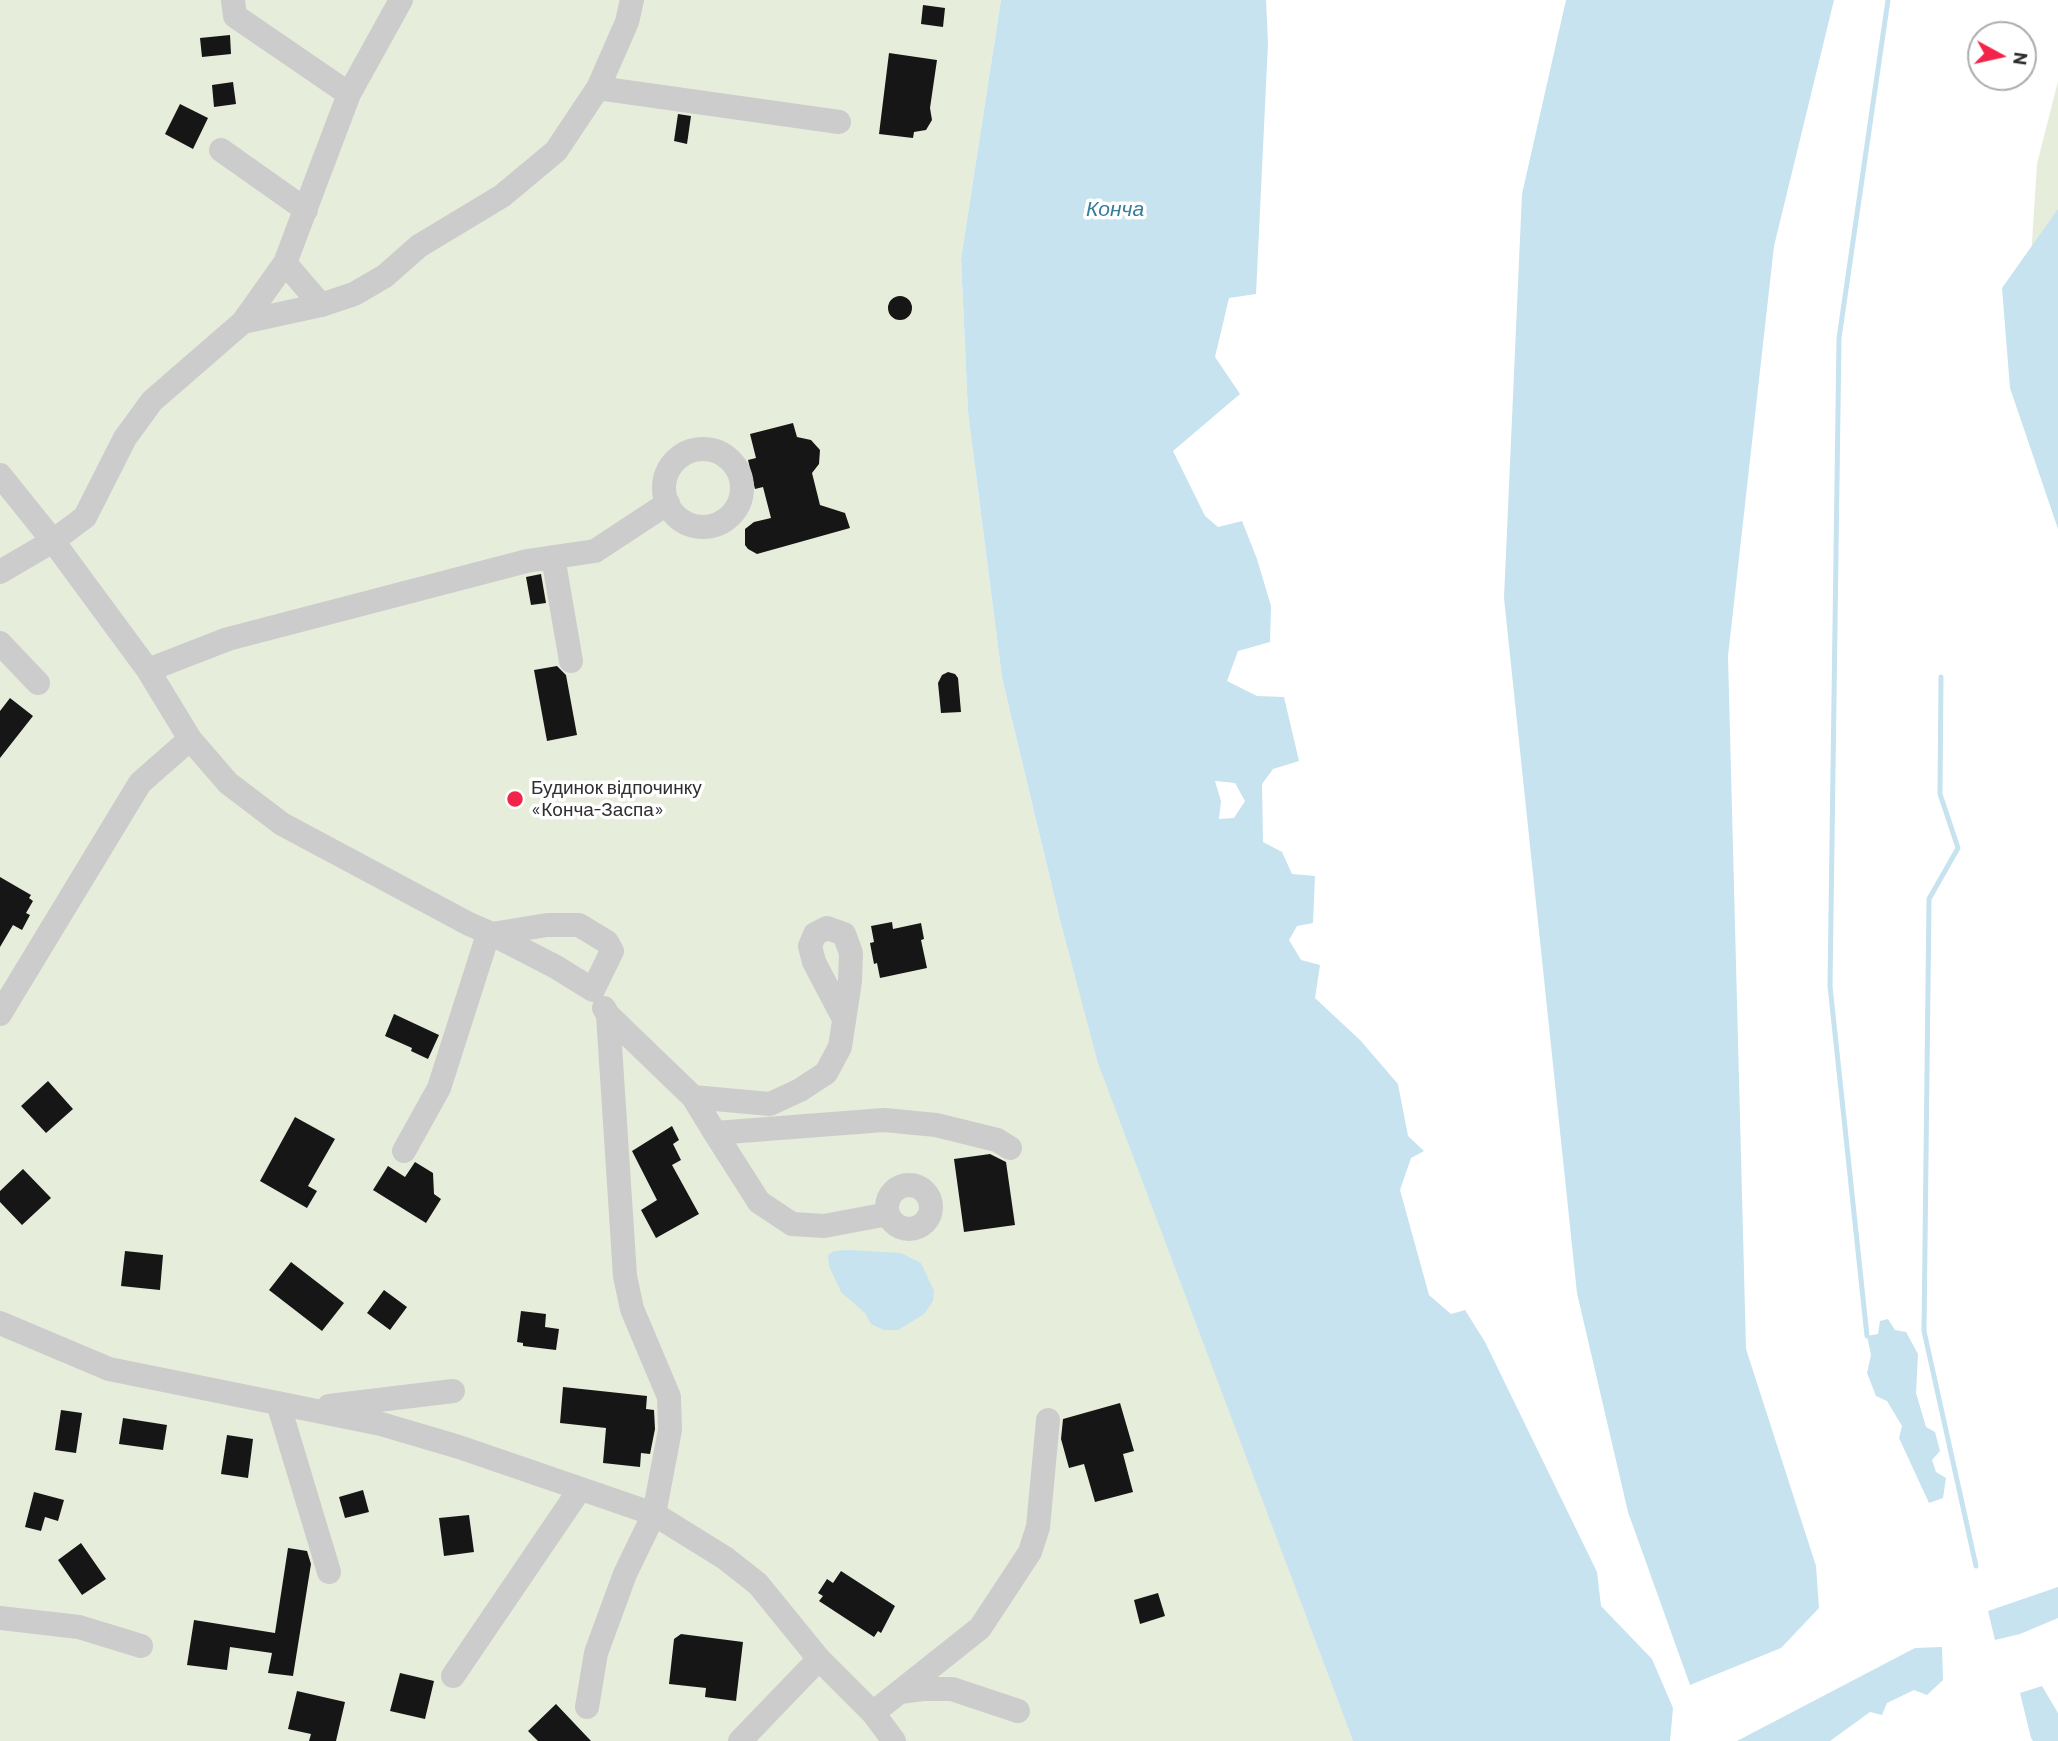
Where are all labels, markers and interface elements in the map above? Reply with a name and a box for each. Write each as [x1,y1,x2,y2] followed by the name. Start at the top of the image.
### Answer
[1967,21,2037,91] north arrow
[2009,51,2034,67] text: N
[1086,196,1144,222] water label: Конча
[531,777,702,821] place label: Будинок відпочинку «Конча-Заспа»
[505,789,525,809] marker: Будинок відпочинку «Конча-Заспа»

